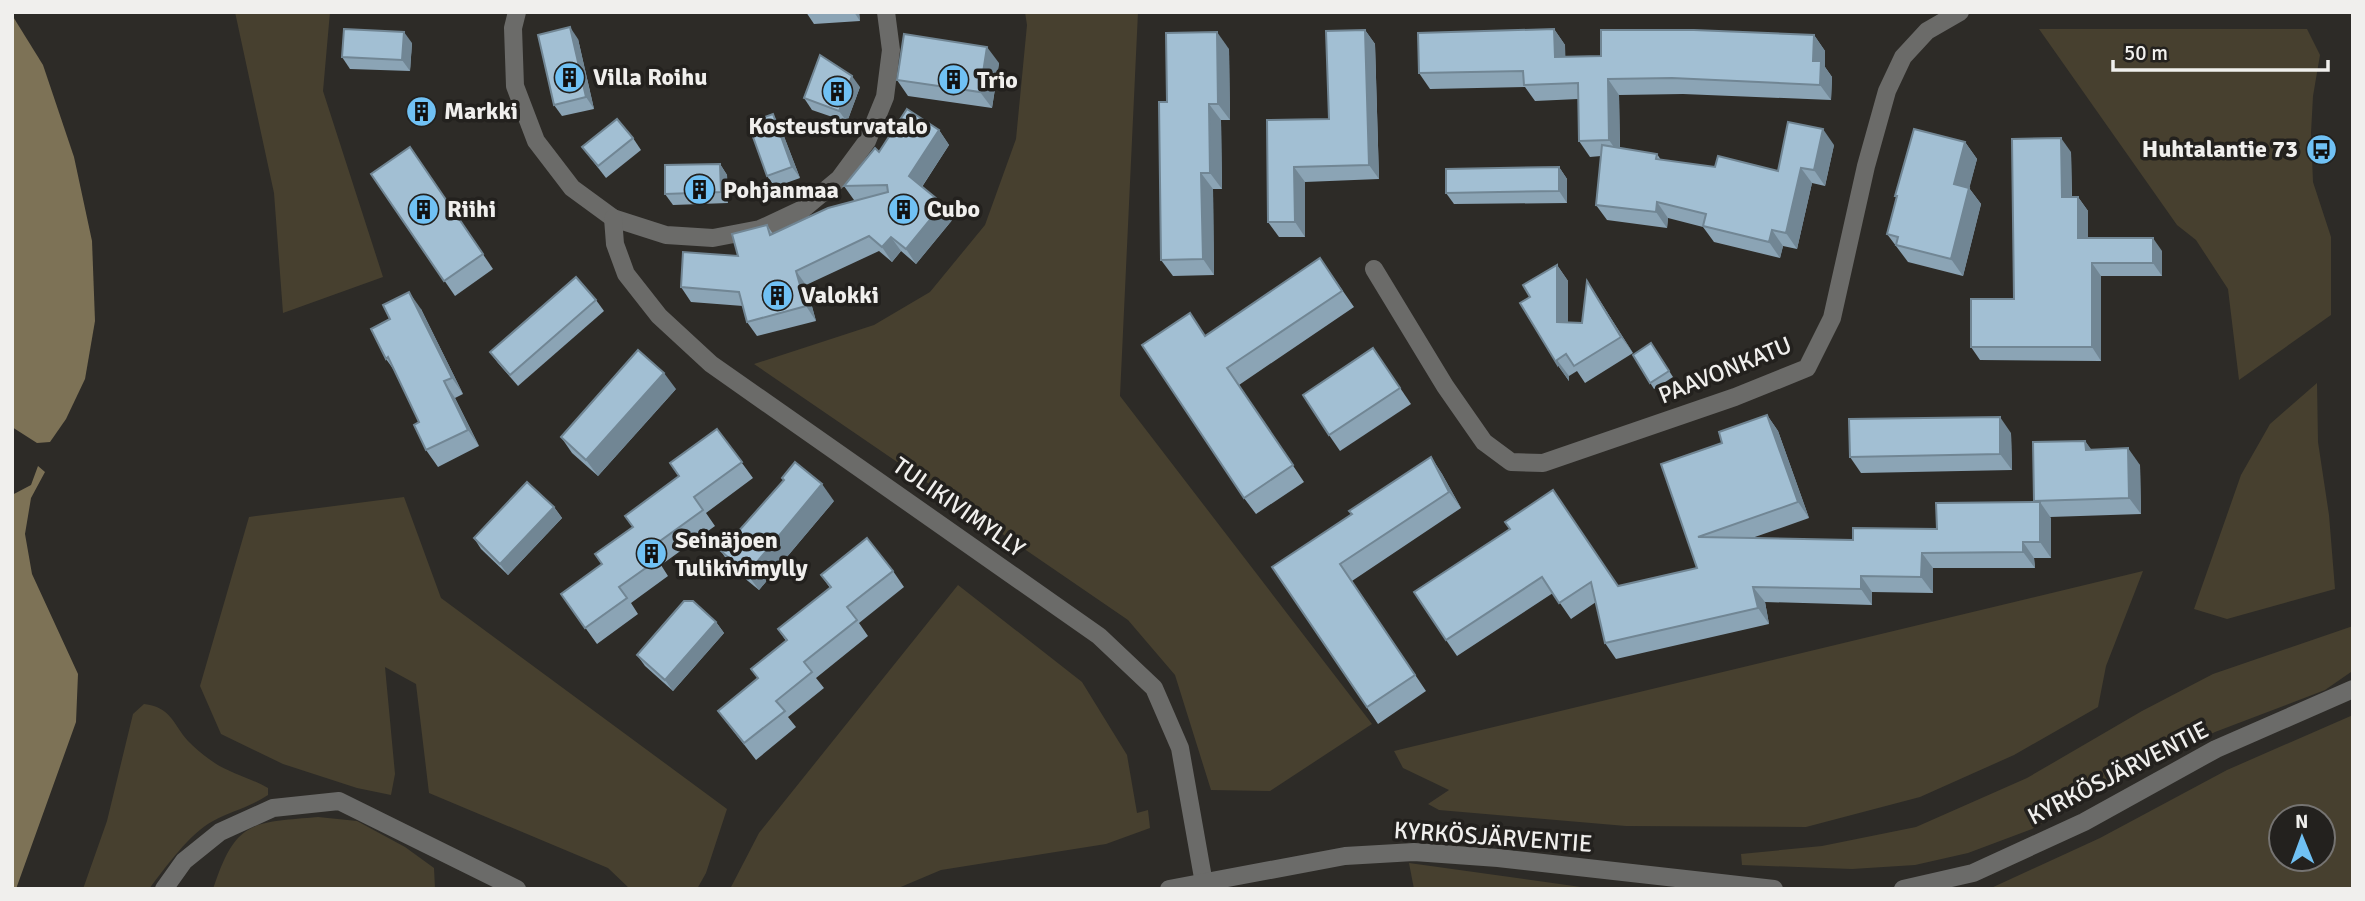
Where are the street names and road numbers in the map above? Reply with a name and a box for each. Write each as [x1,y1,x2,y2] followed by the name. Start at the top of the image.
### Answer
[1654,330,1796,410] street label: PAAVONKATU
[887,450,1031,564] street label: TULIKIVIMYLLY
[2022,714,2214,832] street label: KYRKÖSJÄRVENTIE
[1393,815,1593,859] street label: KYRKÖSJÄRVENTIE

